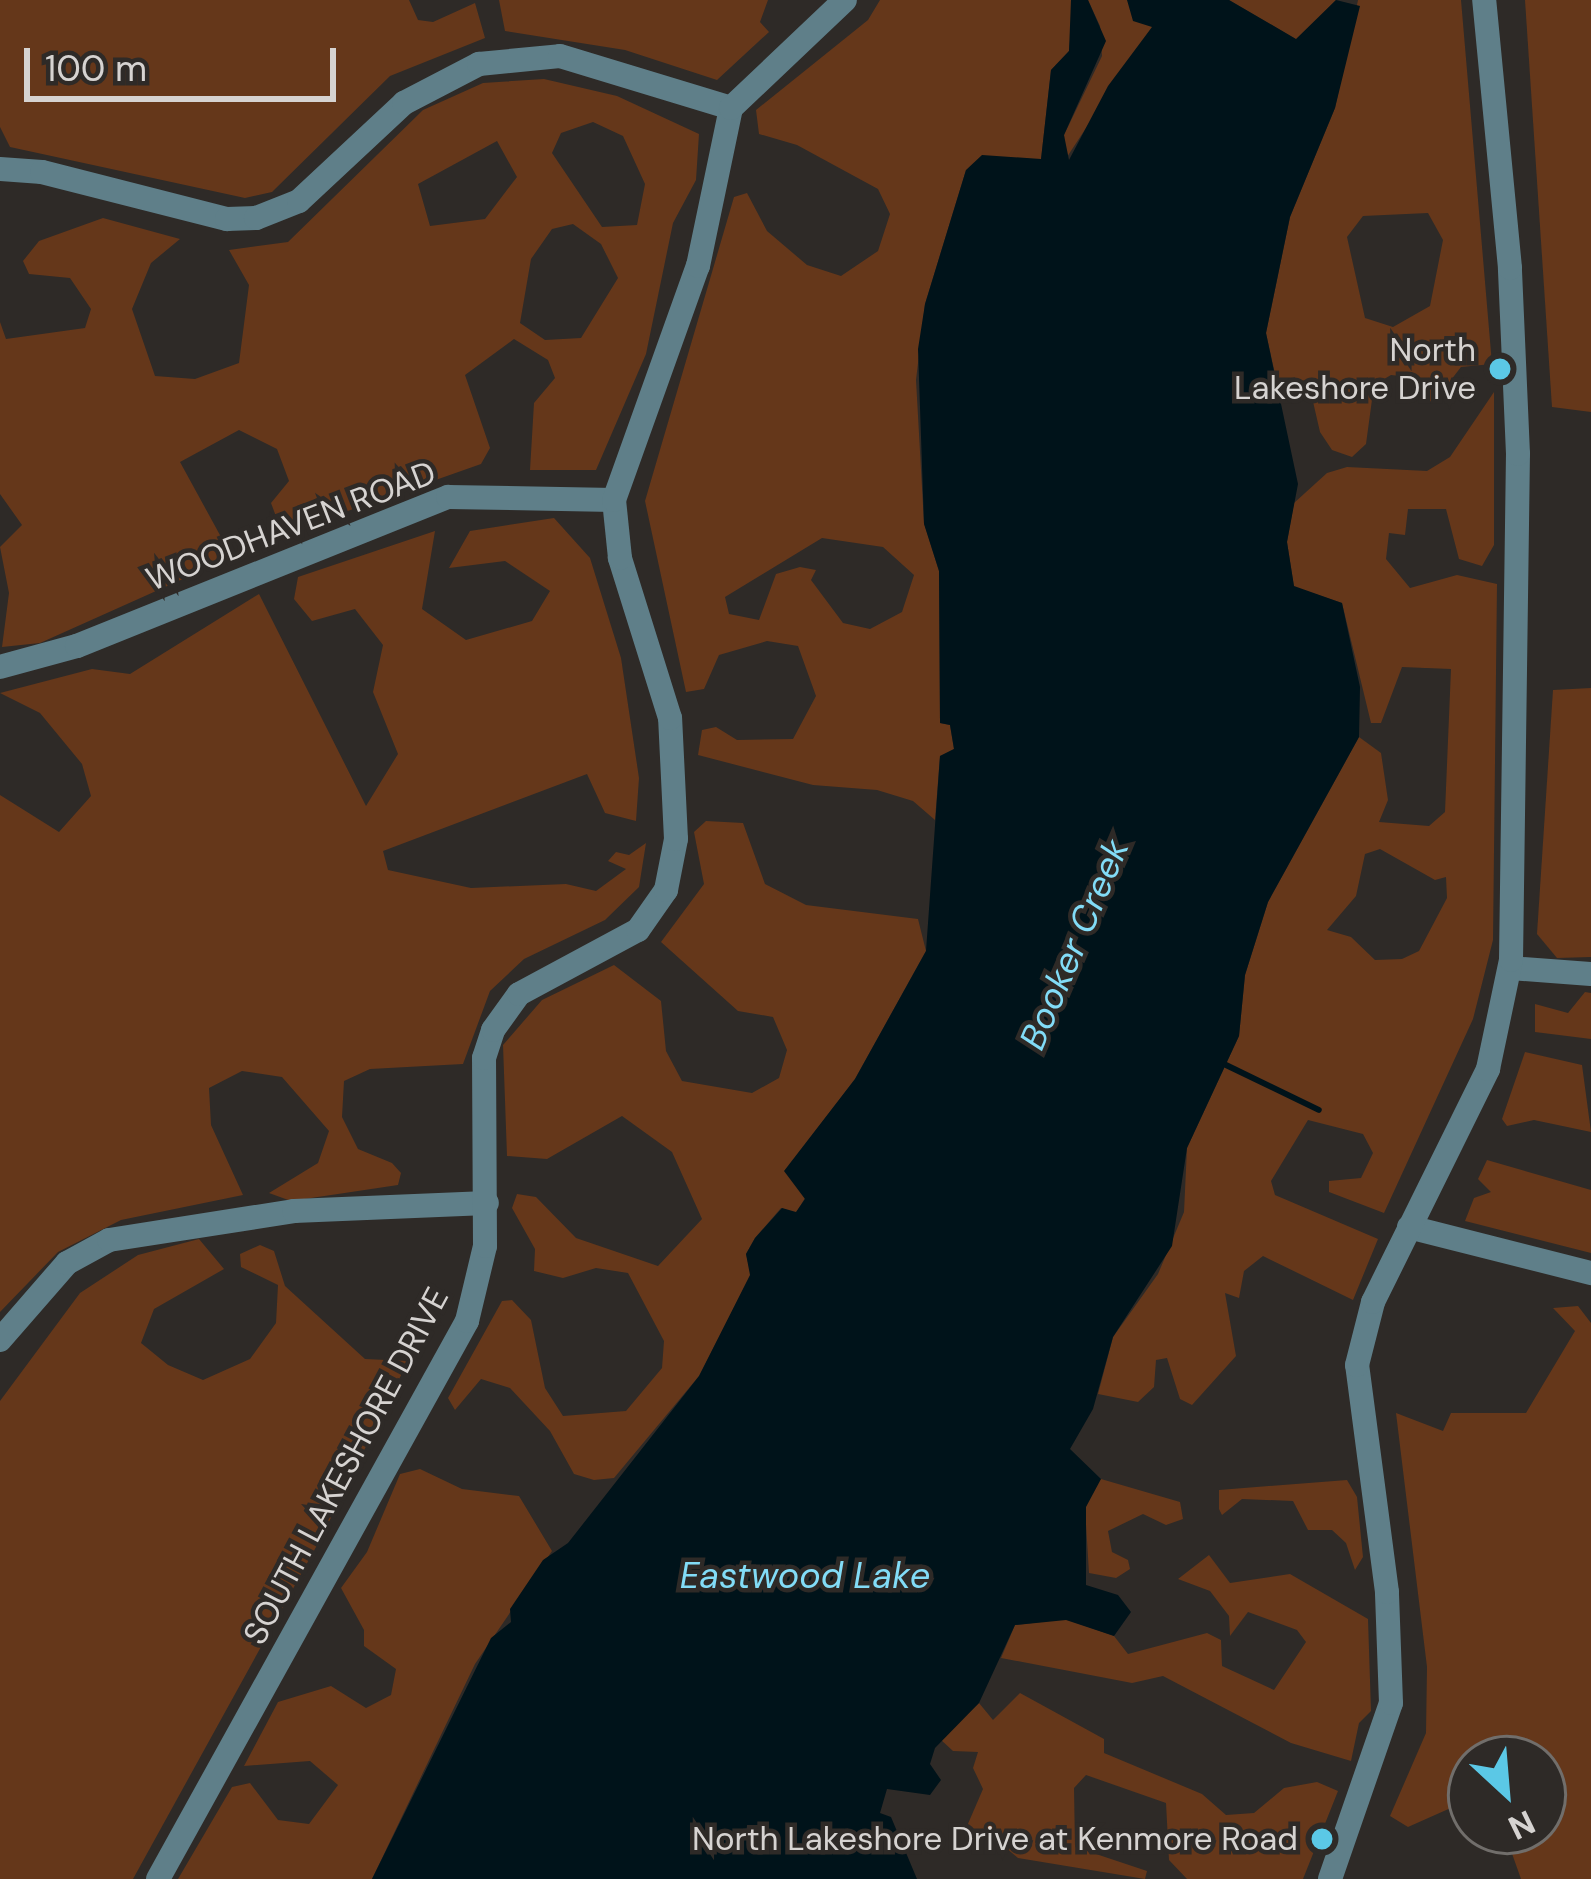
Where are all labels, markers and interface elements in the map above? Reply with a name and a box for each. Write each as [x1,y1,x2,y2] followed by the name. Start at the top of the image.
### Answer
[30,24,342,98] scale bar
[45,45,147,92] text: 100 m
[1234,330,1476,408] place label: North Lakeshore Drive
[1487,356,1513,382] marker: North Lakeshore Drive
[141,453,441,599] street label: WOODHAVEN ROAD
[1010,832,1138,1056] water label: Booker Creek
[235,1281,457,1651] street label: SOUTH LAKESHORE DRIVE
[680,1554,930,1598] water label: Eastwood Lake
[1447,1735,1567,1855] north arrow
[1501,1801,1542,1850] text: N
[692,1819,1298,1859] place label: North Lakeshore Drive at Kenmore Road
[1309,1826,1335,1852] marker: North Lakeshore Drive at Kenmore Road

